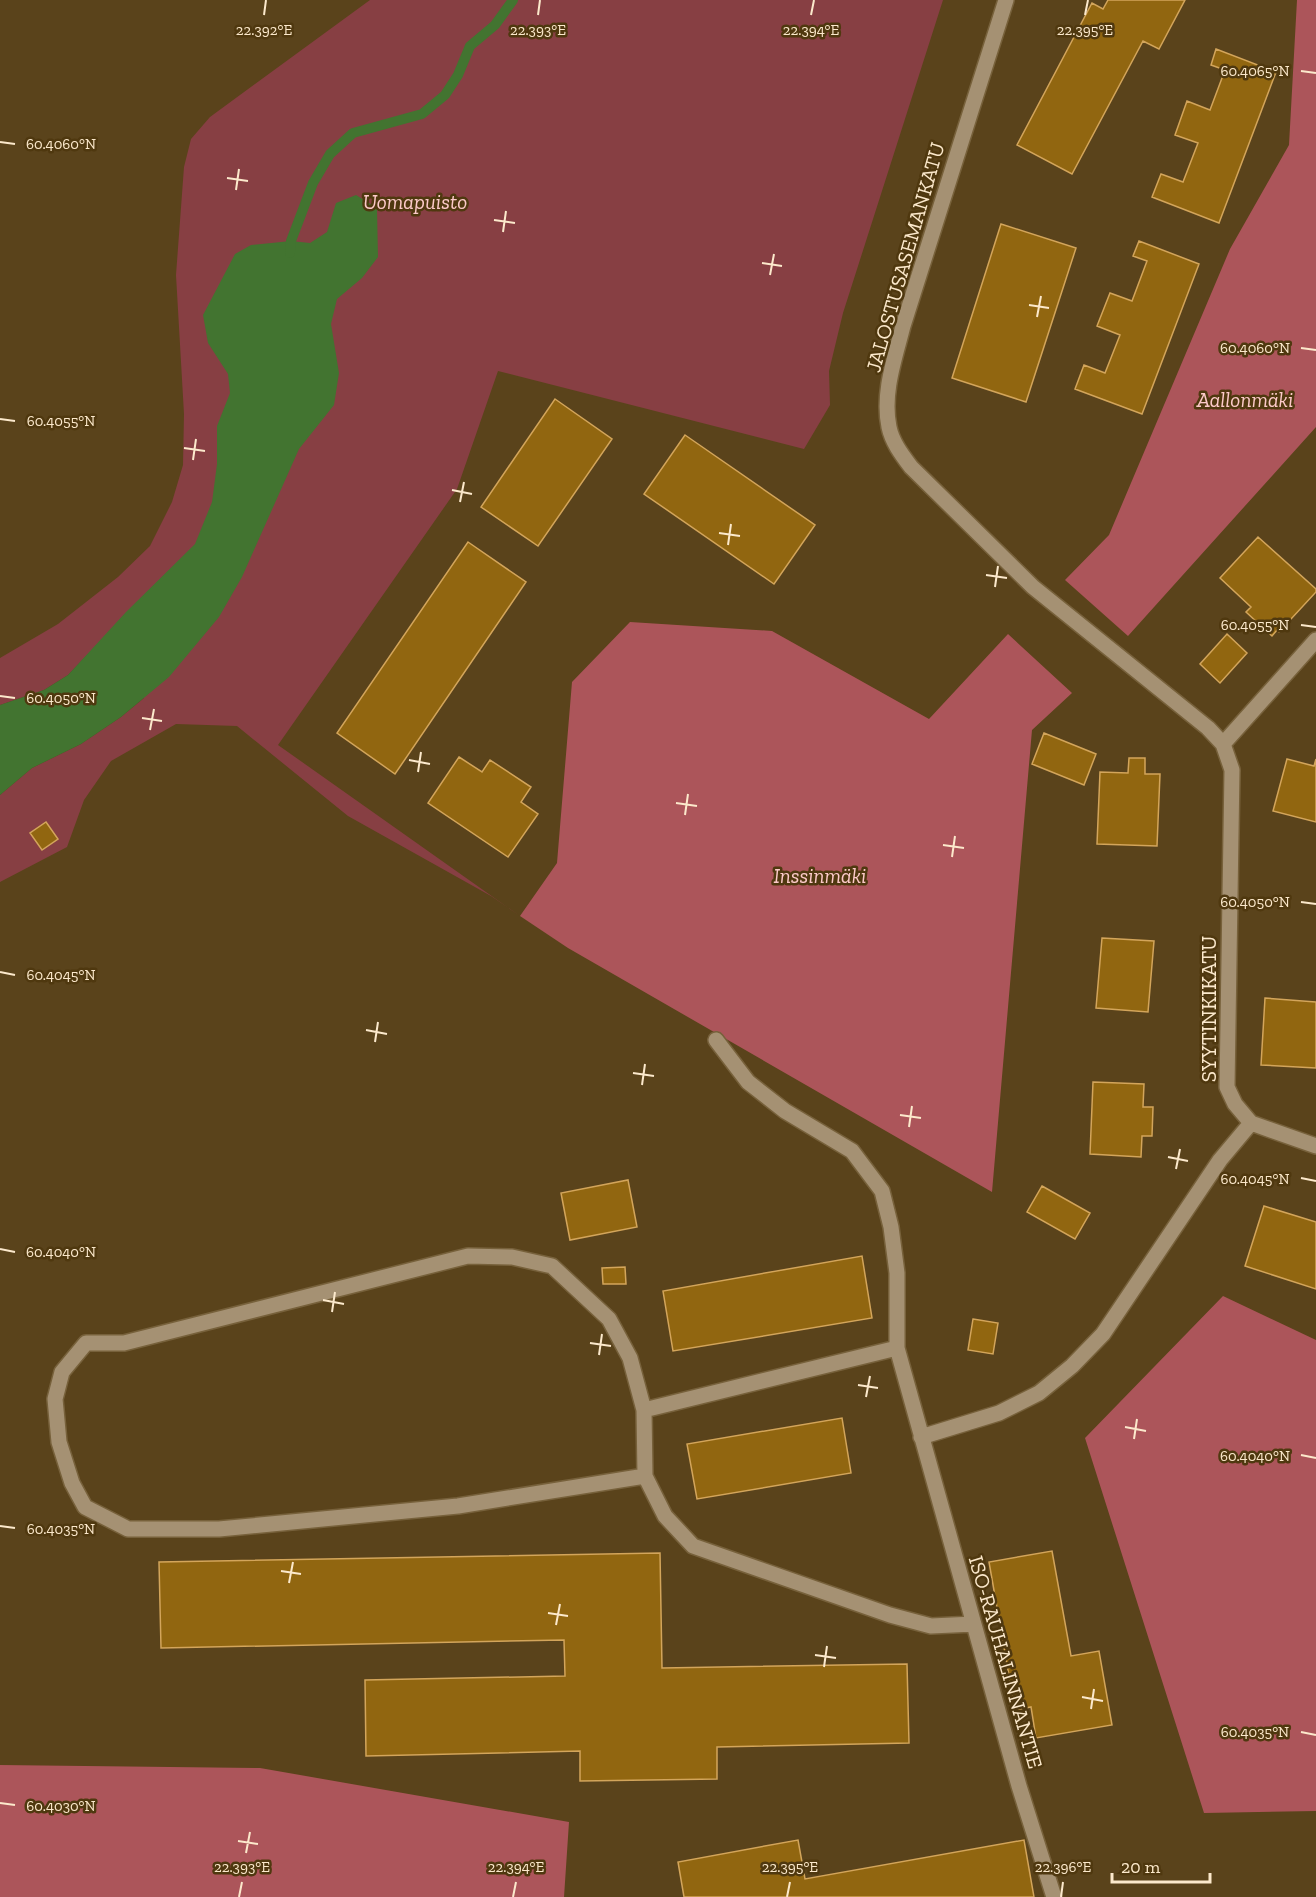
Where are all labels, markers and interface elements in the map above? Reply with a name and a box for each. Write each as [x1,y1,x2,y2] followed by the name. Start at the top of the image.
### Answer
[236,21,292,39] text: 22.392°E
[510,21,566,39] text: 22.393°E
[783,21,839,39] text: 22.394°E
[1057,21,1113,39] text: 22.395°E
[1221,62,1289,80] text: 60.4065°N
[26,135,96,153] text: 60.4060°N
[860,139,950,375] street label: JALOSTUSASEMANKATU
[363,189,467,214] park label: Uomapuisto
[1220,339,1290,357] text: 60.4060°N
[1196,387,1293,412] park label: Aallonmäki
[27,412,95,430] text: 60.4055°N
[1221,616,1289,634] text: 60.4055°N
[26,689,96,707] text: 60.4050°N
[774,863,866,888] park label: Inssinmäki
[1220,893,1290,911] text: 60.4050°N
[1196,936,1221,1082] street label: SYYTINKIKATU
[26,966,96,984] text: 60.4045°N
[1220,1170,1290,1188] text: 60.4045°N
[26,1243,96,1261] text: 60.4040°N
[1220,1447,1290,1465] text: 60.4040°N
[27,1520,95,1538] text: 60.4035°N
[964,1553,1048,1771] street label: ISO-RAUHALINNANTIE
[1221,1723,1289,1741] text: 60.4035°N
[26,1797,96,1815] text: 60.4030°N
[1112,1846,1210,1884] scale bar
[1121,1856,1161,1878] text: 20 m
[214,1858,270,1876] text: 22.393°E
[488,1858,544,1876] text: 22.394°E
[762,1858,818,1876] text: 22.395°E
[1035,1858,1092,1876] text: 22.396°E

